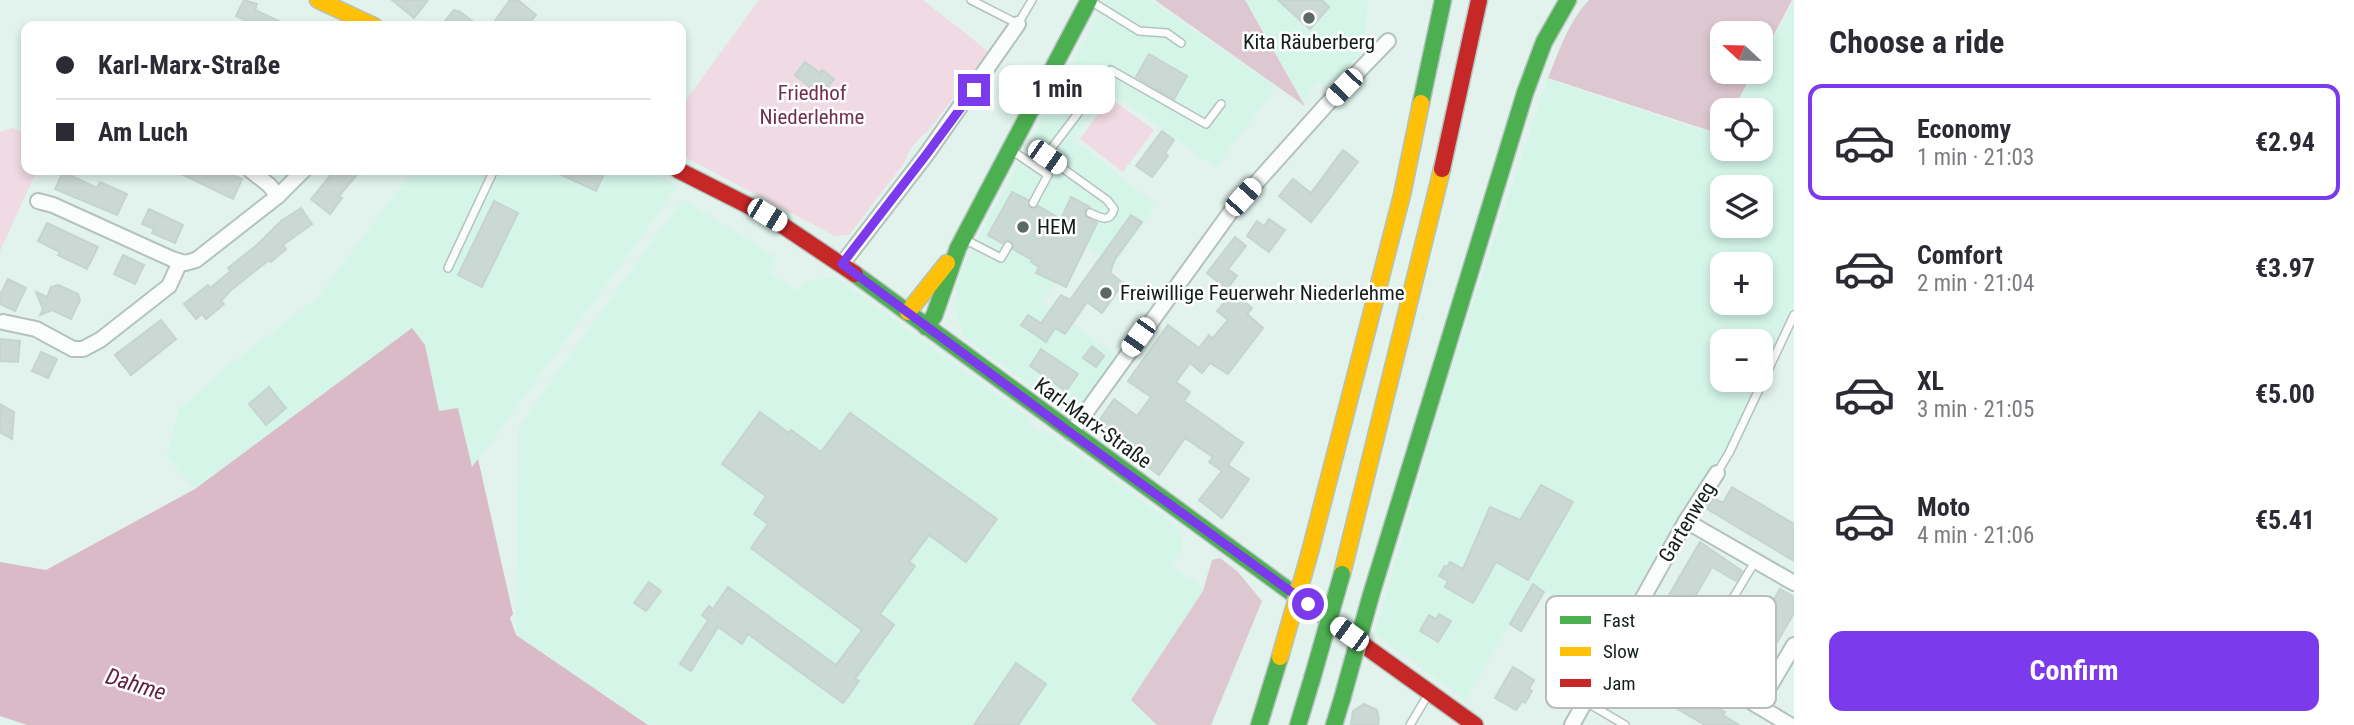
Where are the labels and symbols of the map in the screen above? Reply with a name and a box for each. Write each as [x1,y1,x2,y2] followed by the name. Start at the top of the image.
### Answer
[1301,10,1317,26] marker: Kita Räuberberg
[1710,21,1773,84] north arrow
[1243,30,1375,54] place label: Kita Räuberberg
[1322,65,1367,109] car
[998,66,1114,114] callout: 1 min
[958,74,990,106] route end
[760,81,865,129] park label: Friedhof Niederlehme
[1024,136,1071,178] car
[1222,174,1265,220] car
[744,195,791,235] car
[1037,215,1076,239] place label: HEM
[1015,219,1031,235] marker: HEM
[1120,281,1405,305] place label: Freiwillige Feuerwehr Niederlehme
[1098,285,1114,301] marker: Freiwillige Feuerwehr Niederlehme
[1118,314,1159,360] car
[1030,373,1156,474] street label: Karl-Marx-Straße
[1654,477,1720,567] street label: Gartenweg
[1292,588,1324,620] route start
[1546,596,1776,708] legend
[1603,609,1635,632] text: Fast
[1326,613,1373,655] car
[1603,640,1639,663] text: Slow
[103,663,169,706] water label: Dahme
[1603,672,1636,695] text: Jam

